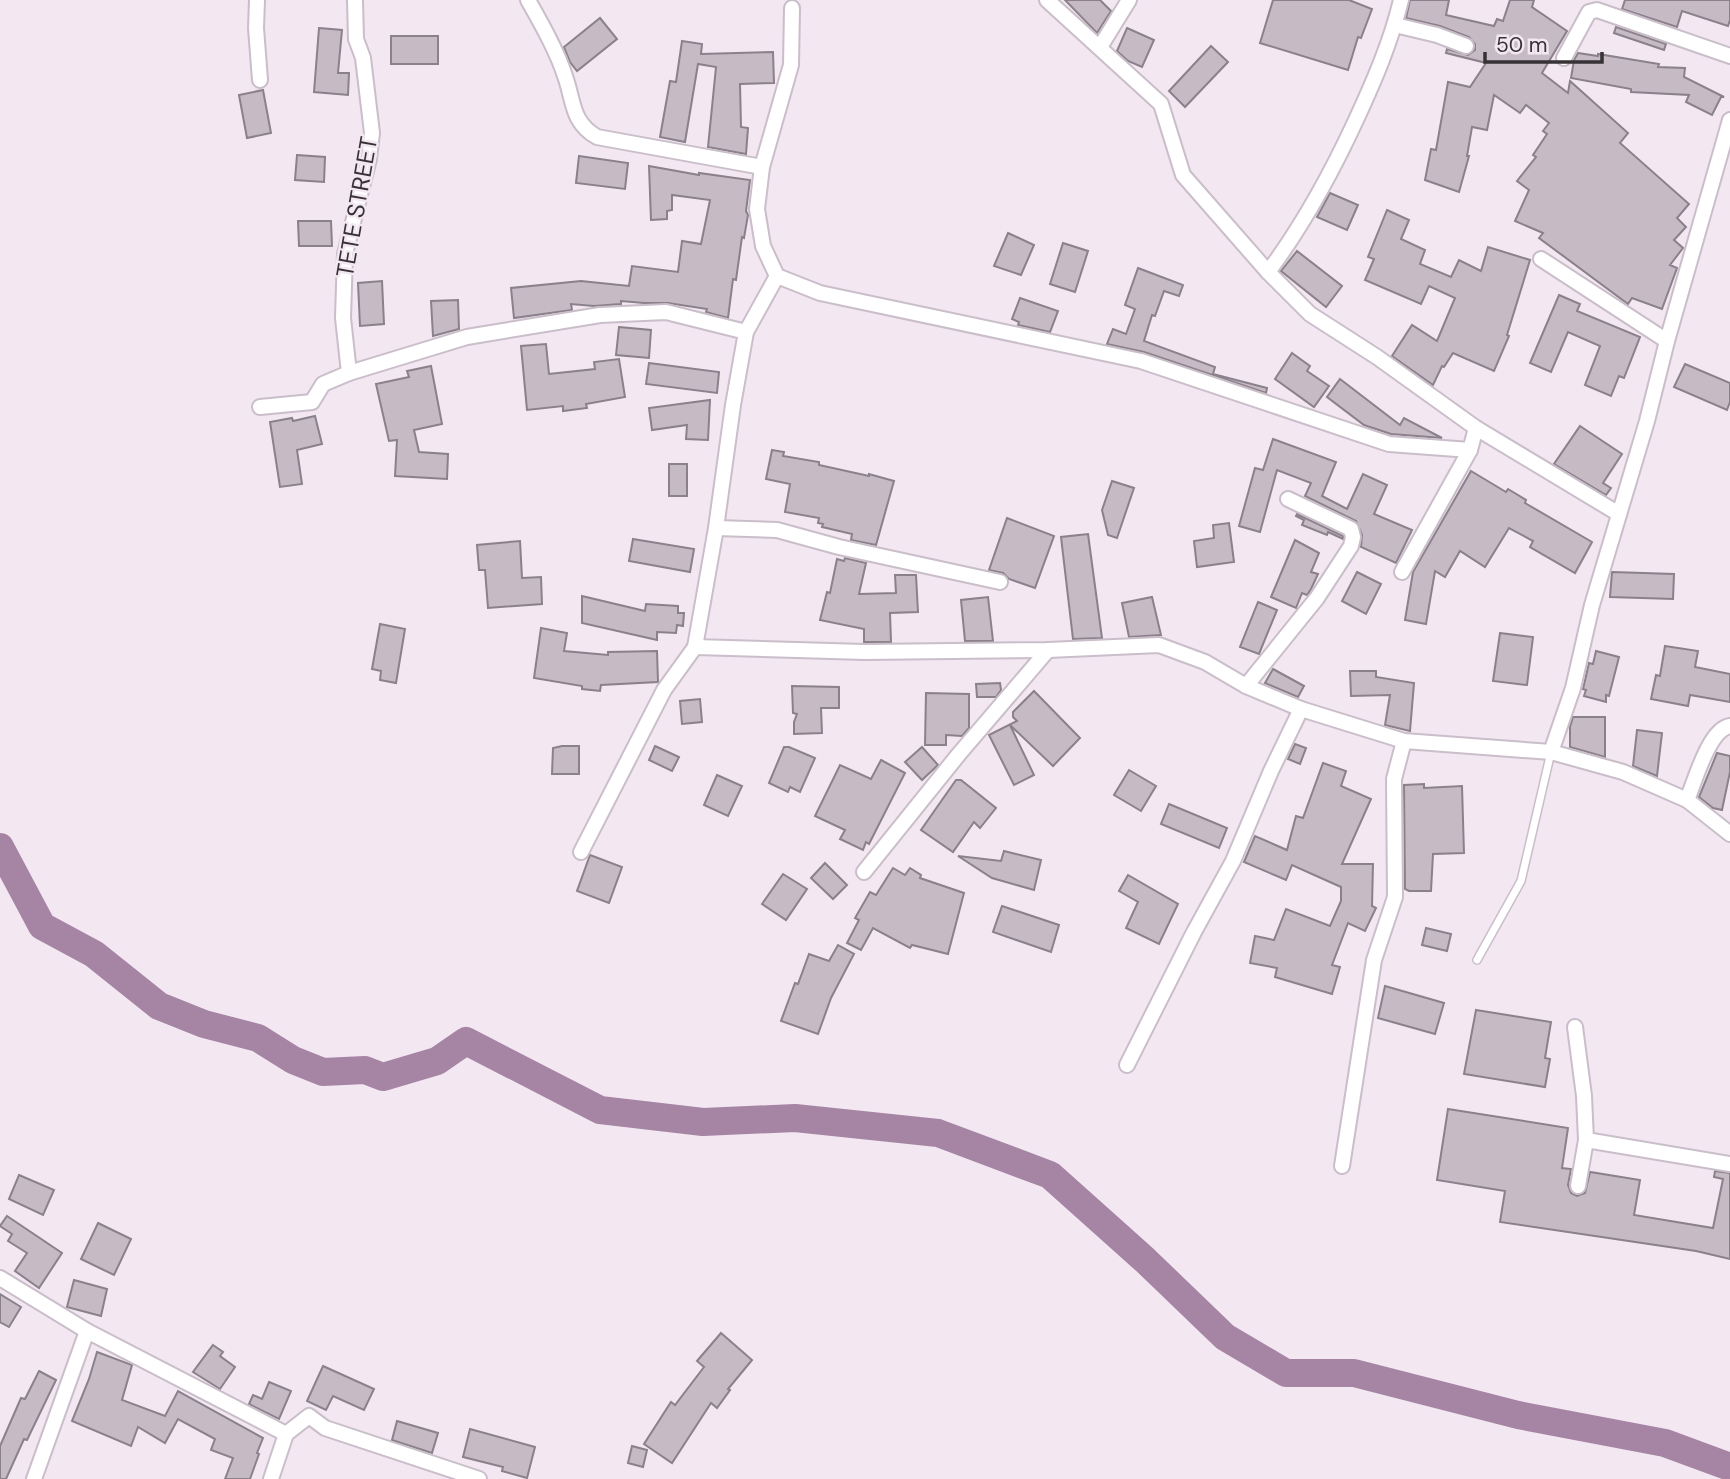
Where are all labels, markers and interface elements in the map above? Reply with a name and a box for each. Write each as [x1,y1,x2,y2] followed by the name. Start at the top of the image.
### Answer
[1485,21,1602,65] scale bar
[1496,31,1547,59] text: 50 m
[329,134,384,280] street label: TETE STREET

